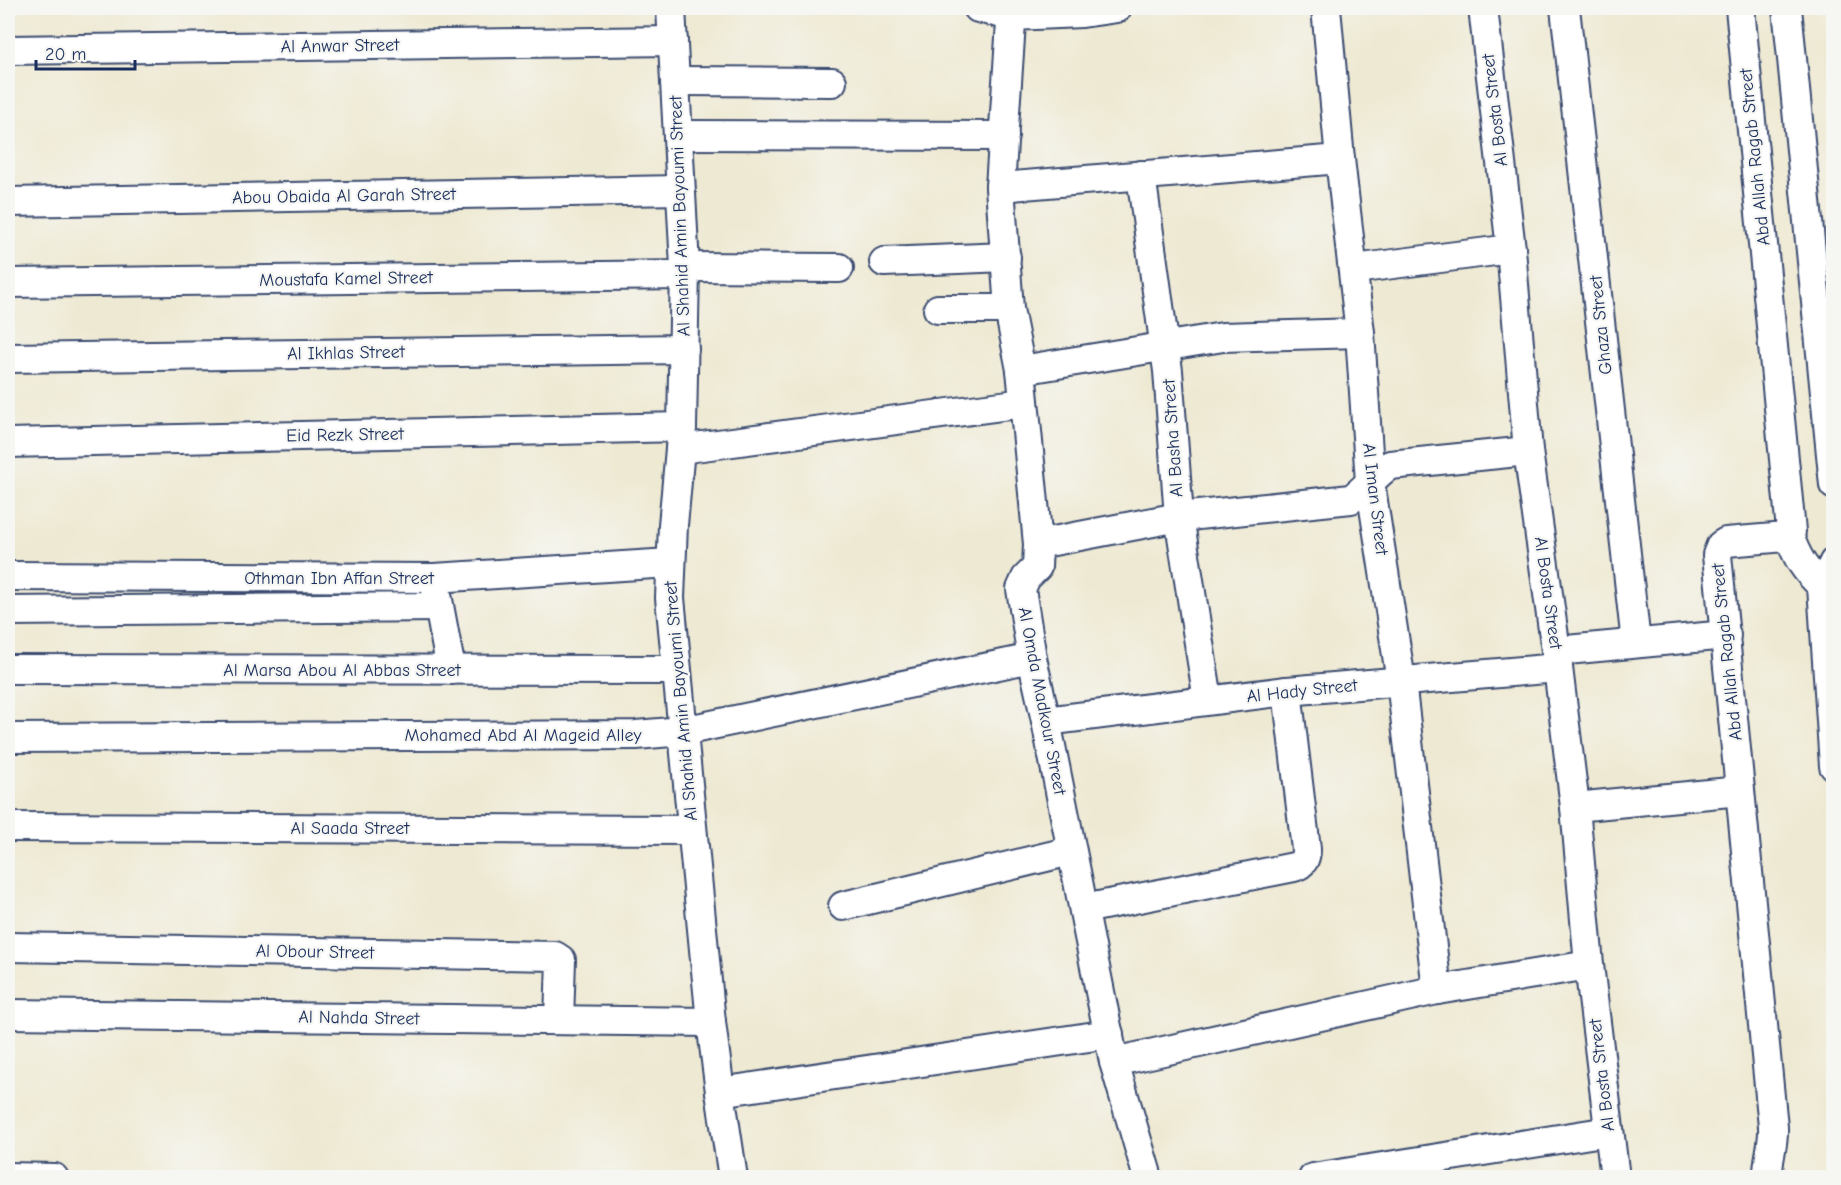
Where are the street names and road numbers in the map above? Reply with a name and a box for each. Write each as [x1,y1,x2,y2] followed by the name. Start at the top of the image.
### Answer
[280,34,400,58] street label: Al Anwar Street
[1478,52,1512,168] street label: Al Bosta Street
[1735,66,1775,247] street label: Abd Allah Ragab Street
[665,94,695,337] street label: Al Shahid Amin Bayoumi Street
[232,184,457,208] street label: Abou Obaida Al Garah Street
[259,267,434,291] street label: Moustafa Kamel Street
[1585,274,1617,376] street label: Ghaza Street
[287,341,406,365] street label: Al Ikhlas Street
[1158,377,1188,498] street label: Al Basha Street
[286,423,405,447] street label: Eid Rezk Street
[1358,442,1392,557] street label: Al Iman Street
[1530,535,1566,651] street label: Al Bosta Street
[1707,561,1747,742] street label: Abd Allah Ragab Street
[244,568,435,589] street label: Othman Ibn Affan Street
[660,579,702,822] street label: Al Shahid Amin Bayoumi Street
[1013,605,1071,798] street label: Al Omda Madkour Street
[223,660,462,681] street label: Al Marsa Abou Al Abbas Street
[1246,675,1359,707] street label: Al Hady Street
[404,725,642,746] street label: Mohamed Abd Al Mageid Alley
[291,818,410,839] street label: Al Saada Street
[256,940,375,964] street label: Al Obour Street
[298,1006,421,1030] street label: Al Nahda Street
[1585,1017,1619,1133] street label: Al Bosta Street

